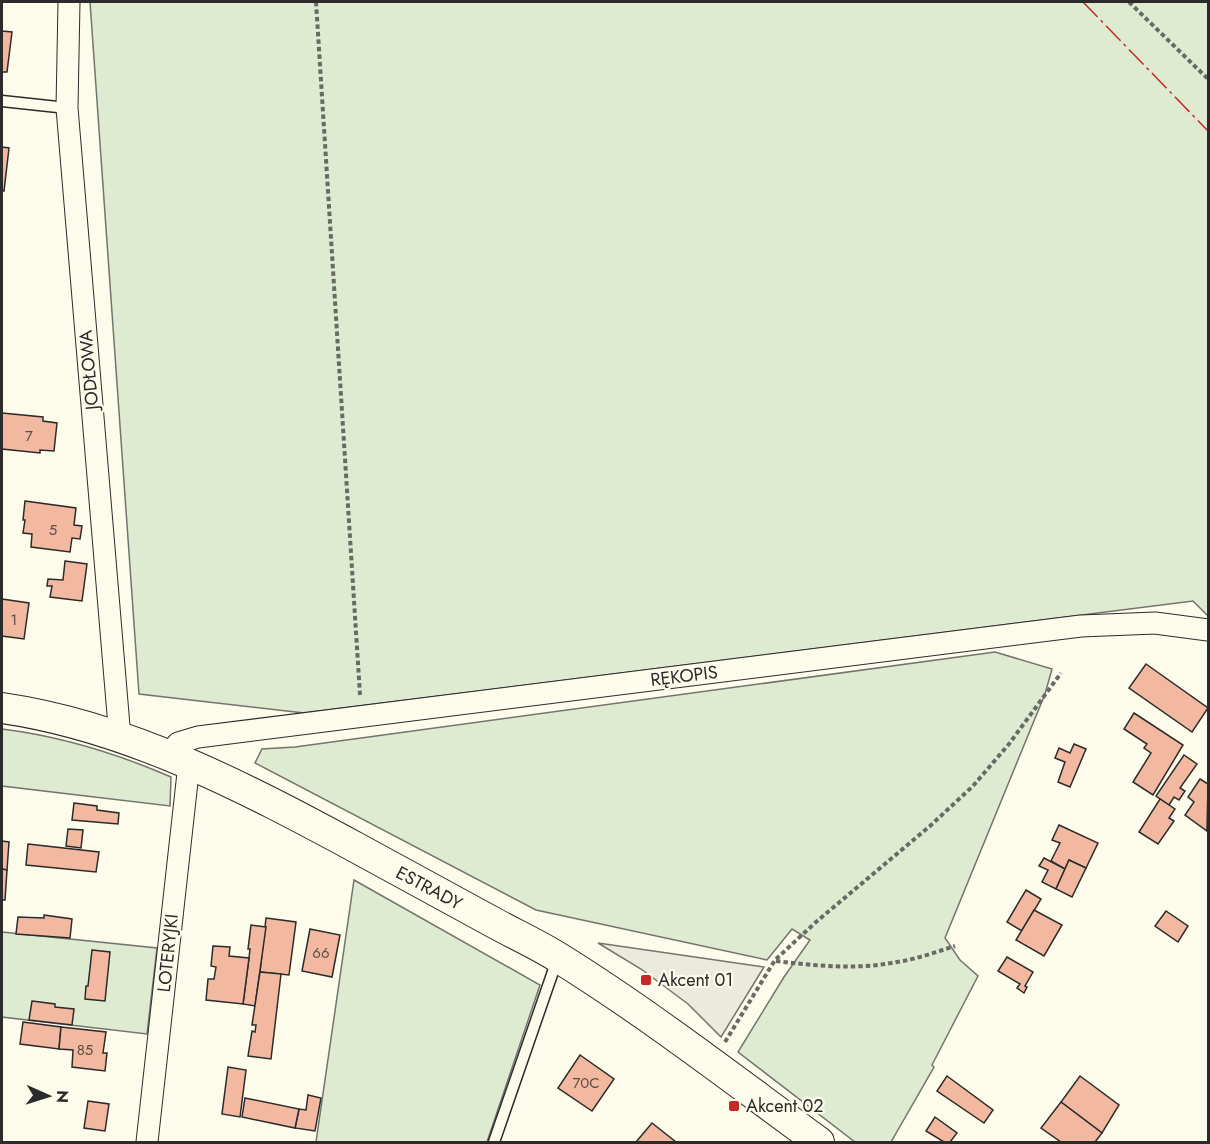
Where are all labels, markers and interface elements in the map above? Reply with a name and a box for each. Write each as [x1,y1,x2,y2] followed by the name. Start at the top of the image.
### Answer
[73,329,106,413] street label: JODŁOWA
[25,425,33,447] house number: 7
[49,519,57,541] house number: 5
[11,609,17,631] house number: 1
[649,659,719,693] street label: RĘKOPIS
[391,860,468,917] street label: ESTRADY
[151,913,185,993] street label: LOTERYJKI
[312,942,330,964] house number: 66
[658,967,733,993] place label: Akcent 01
[639,973,653,987] marker: Akcent 01
[77,1039,93,1061] house number: 85
[18,1066,78,1126] north arrow
[572,1072,600,1094] house number: 70C
[51,1090,74,1104] text: N
[746,1093,824,1119] place label: Akcent 02
[727,1099,741,1113] marker: Akcent 02

